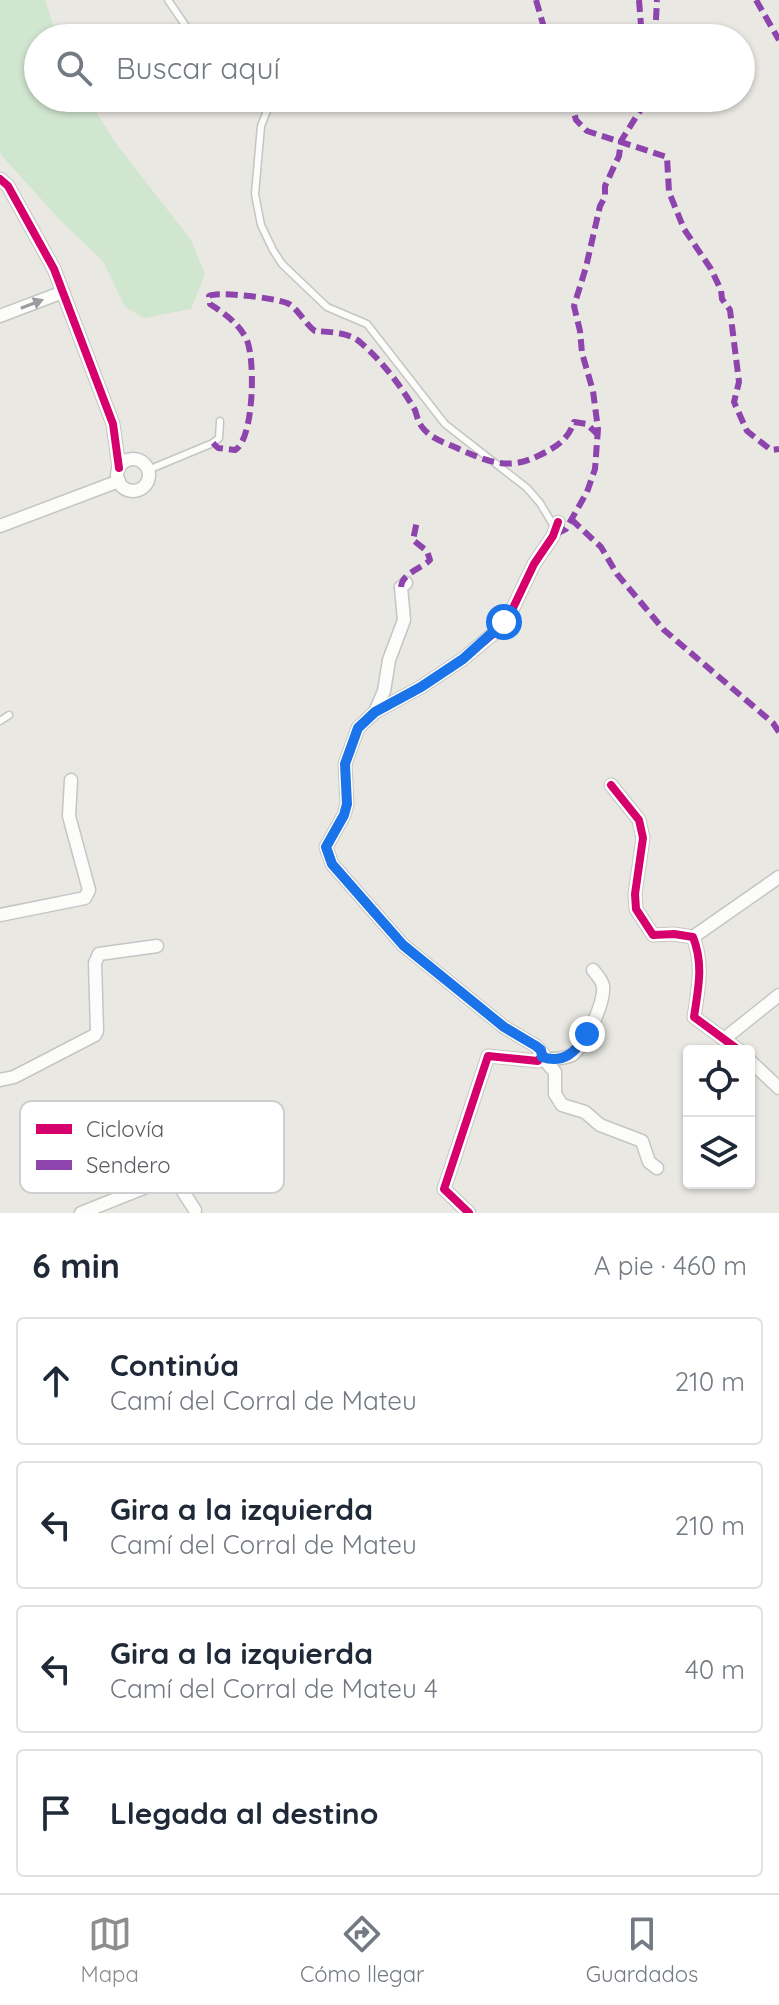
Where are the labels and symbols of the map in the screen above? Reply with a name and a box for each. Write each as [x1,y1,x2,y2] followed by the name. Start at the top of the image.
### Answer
[20,297,44,310] one-way arrow
[486,604,522,640] route start
[569,1016,605,1052] route end
[20,1101,284,1193] legend
[86,1115,164,1143] text: Ciclovía
[86,1151,171,1179] text: Sendero

